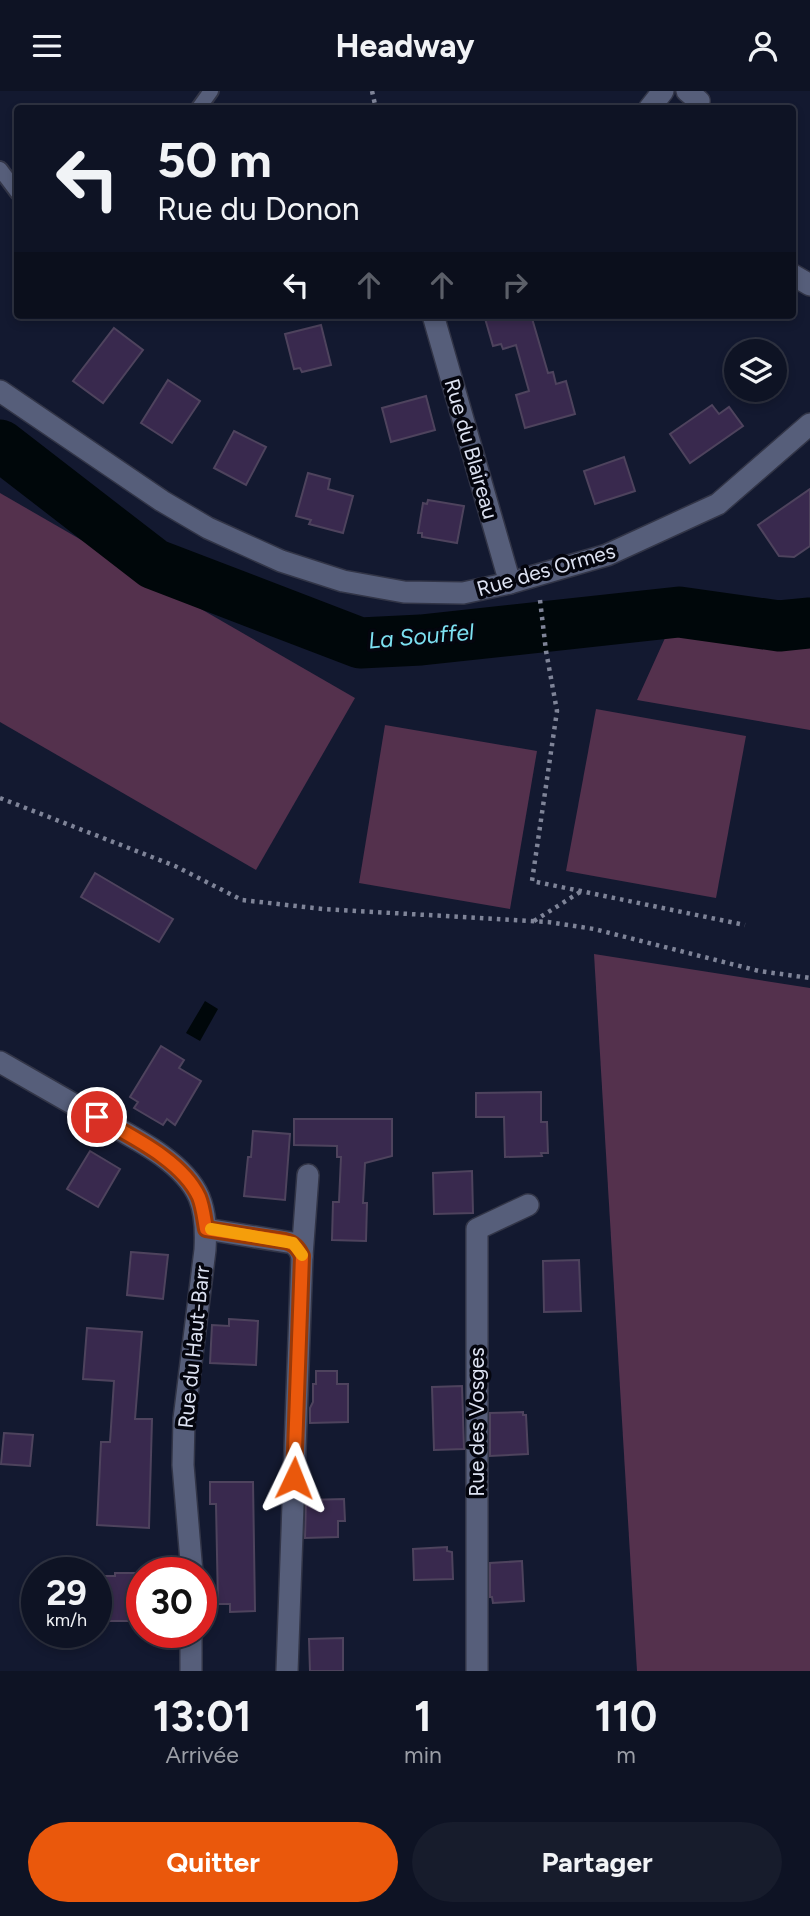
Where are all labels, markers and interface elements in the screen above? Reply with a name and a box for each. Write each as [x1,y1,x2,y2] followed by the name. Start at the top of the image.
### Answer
[28,27,66,65] icon: menu
[335,27,475,65] text: Headway
[744,27,782,65] icon: person
[157,130,272,189] text: 50 m
[42,133,133,224] icon: left
[157,190,360,228] text: Rue du Donon
[277,266,315,304] icon: left
[350,266,388,304] icon: ahead
[423,266,461,304] icon: ahead
[496,266,534,304] icon: right
[724,339,787,402] map controls
[724,339,787,402] button: layers
[440,376,503,522] street label: Rue du Blaireau
[474,538,618,601] street label: Rue des Ormes
[367,617,476,655] water label: La Souffel
[67,1087,127,1147] pin
[78,1098,116,1136] icon: arrive
[173,1264,214,1429] street label: Rue du Haut-Barr
[464,1347,489,1497] street label: Rue des Vosges
[257,1441,331,1515] position arrow
[126,1557,217,1648] speed limit sign: 30
[46,1572,87,1614] text: 29
[46,1609,87,1631] text: km/h
[153,1691,251,1742] text: 13:01
[414,1691,432,1742] text: 1
[595,1691,657,1742] text: 110
[165,1741,239,1769] text: Arrivée
[404,1741,442,1769] text: min
[616,1741,636,1769] text: m
[28,1822,398,1902] button: Quitter
[412,1822,782,1902] button: Partager

